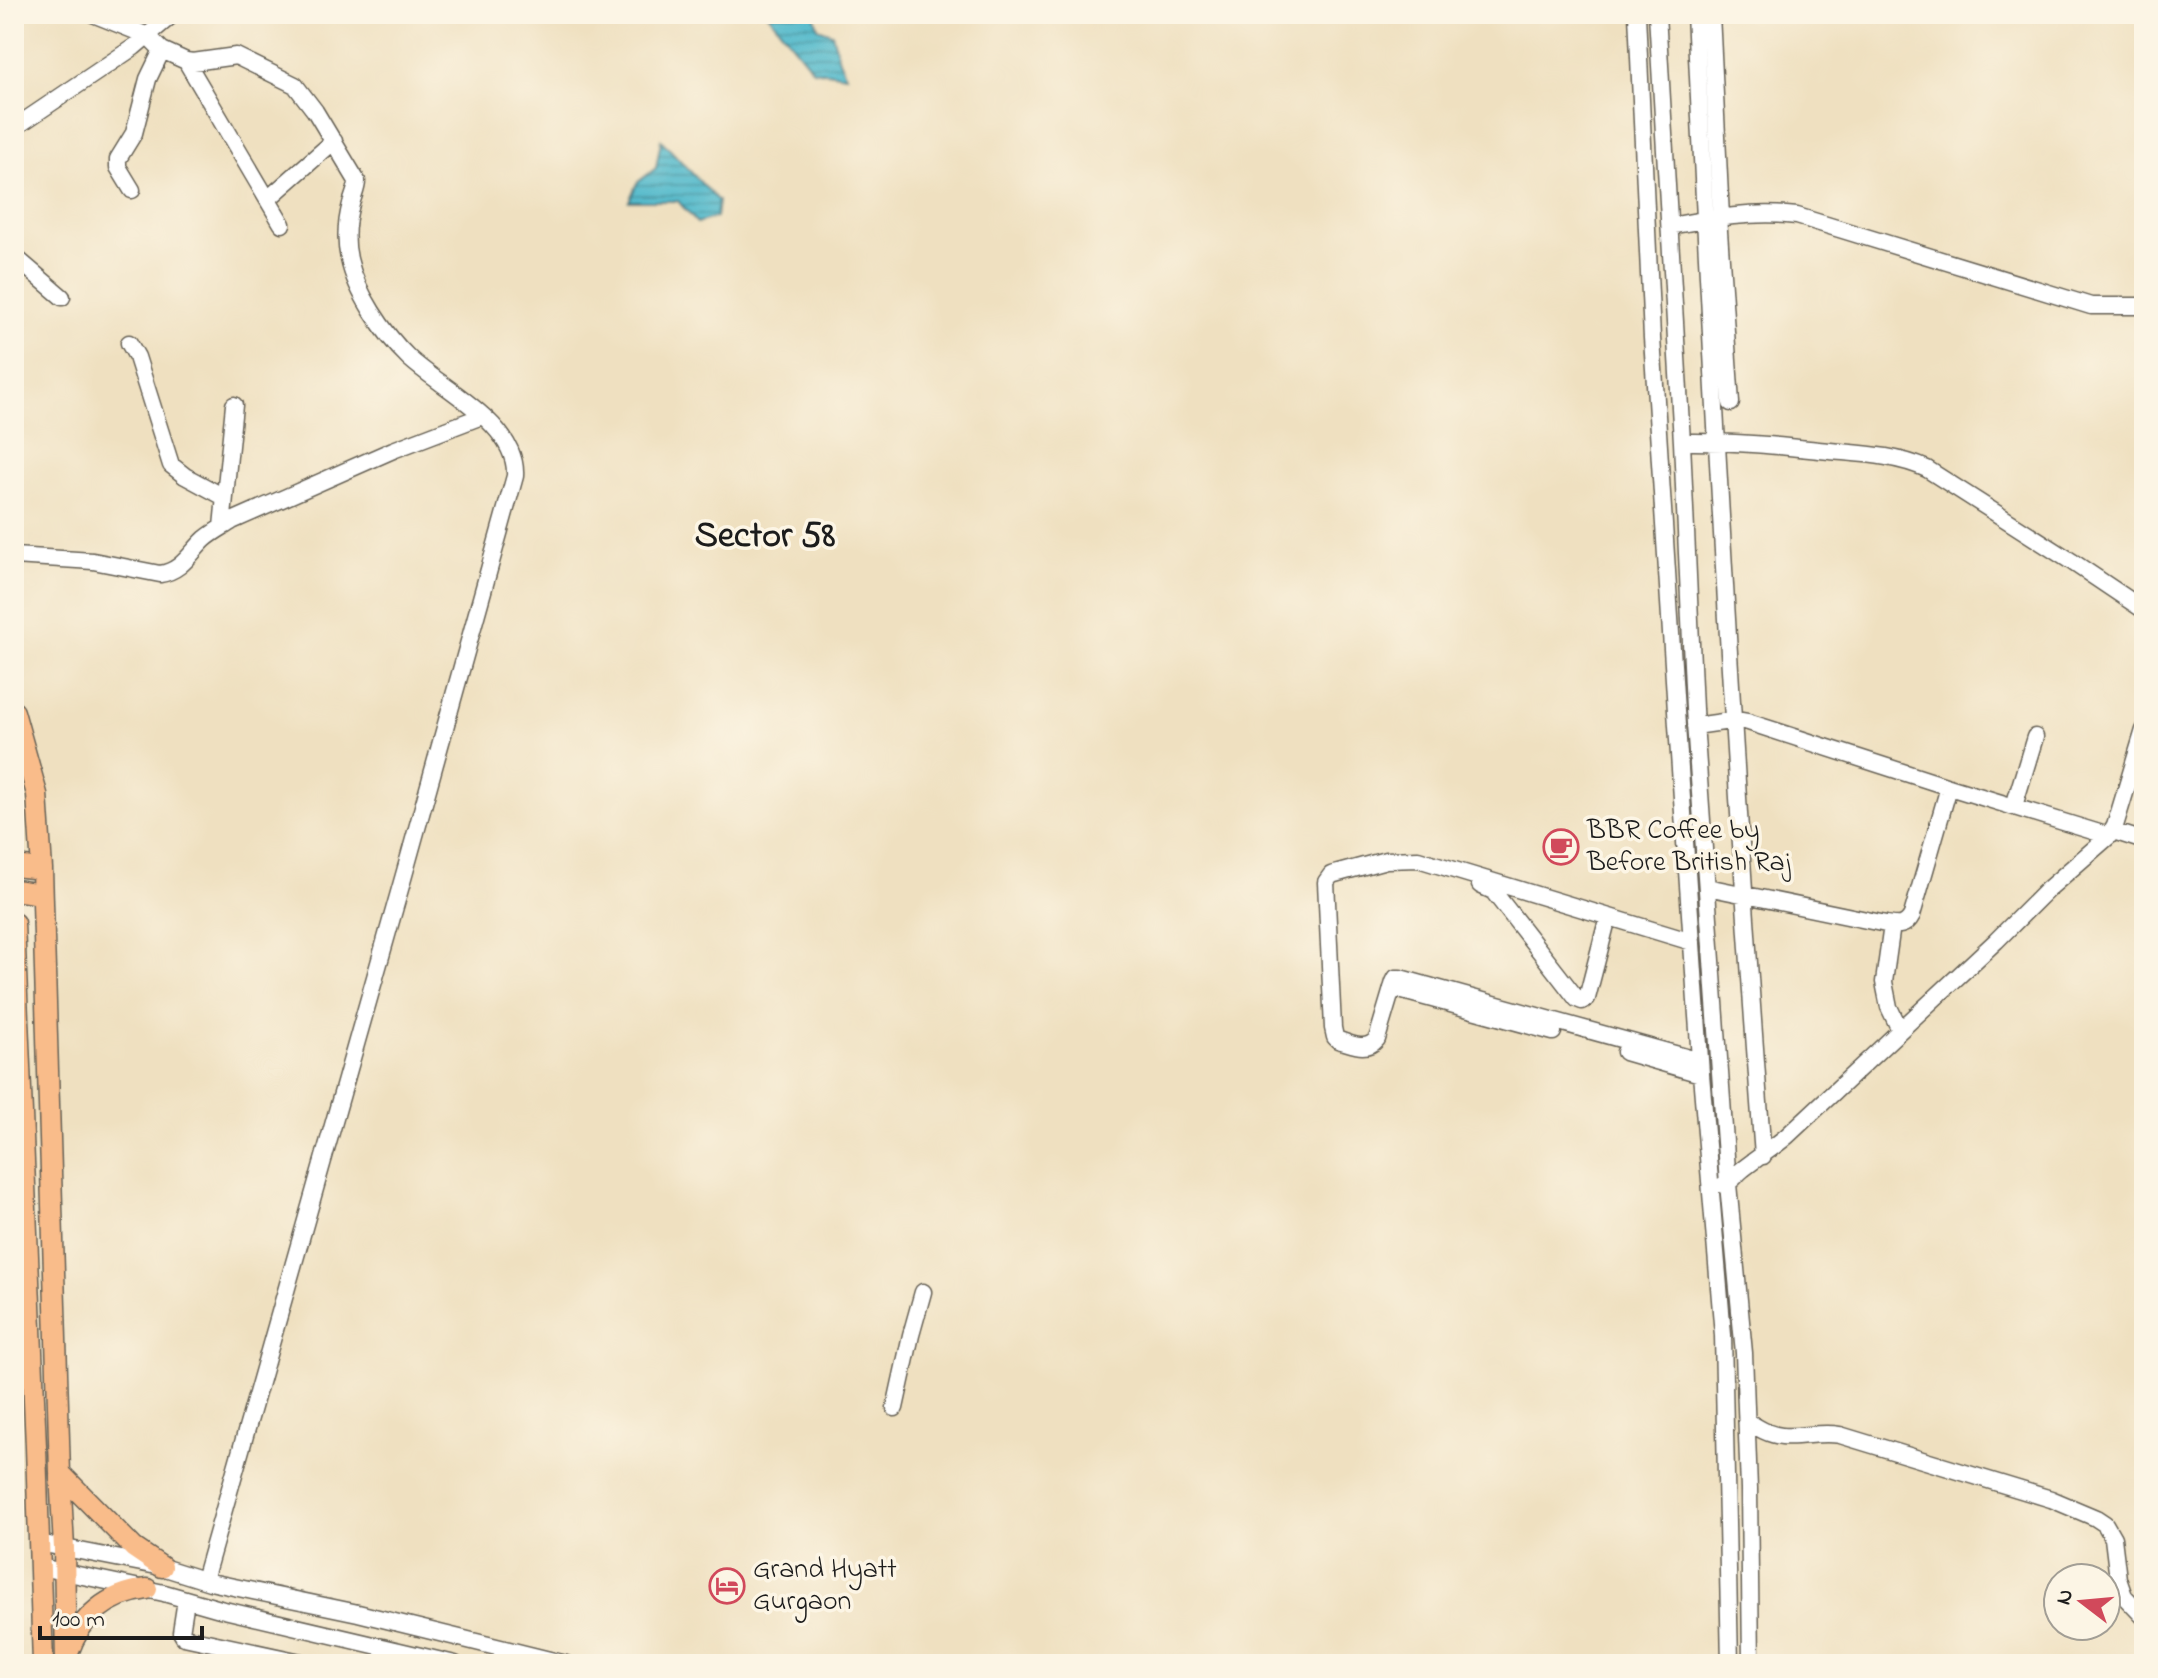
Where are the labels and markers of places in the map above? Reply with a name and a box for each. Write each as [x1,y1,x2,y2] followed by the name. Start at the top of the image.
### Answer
[1586,811,1792,884] place label: BBR Coffee by Before British Raj
[1542,828,1580,866] cafe icon: BBR Coffee by Before British Raj
[753,1550,897,1623] place label: Grand Hyatt Gurgaon
[708,1567,746,1605] hotel icon: Grand Hyatt Gurgaon

